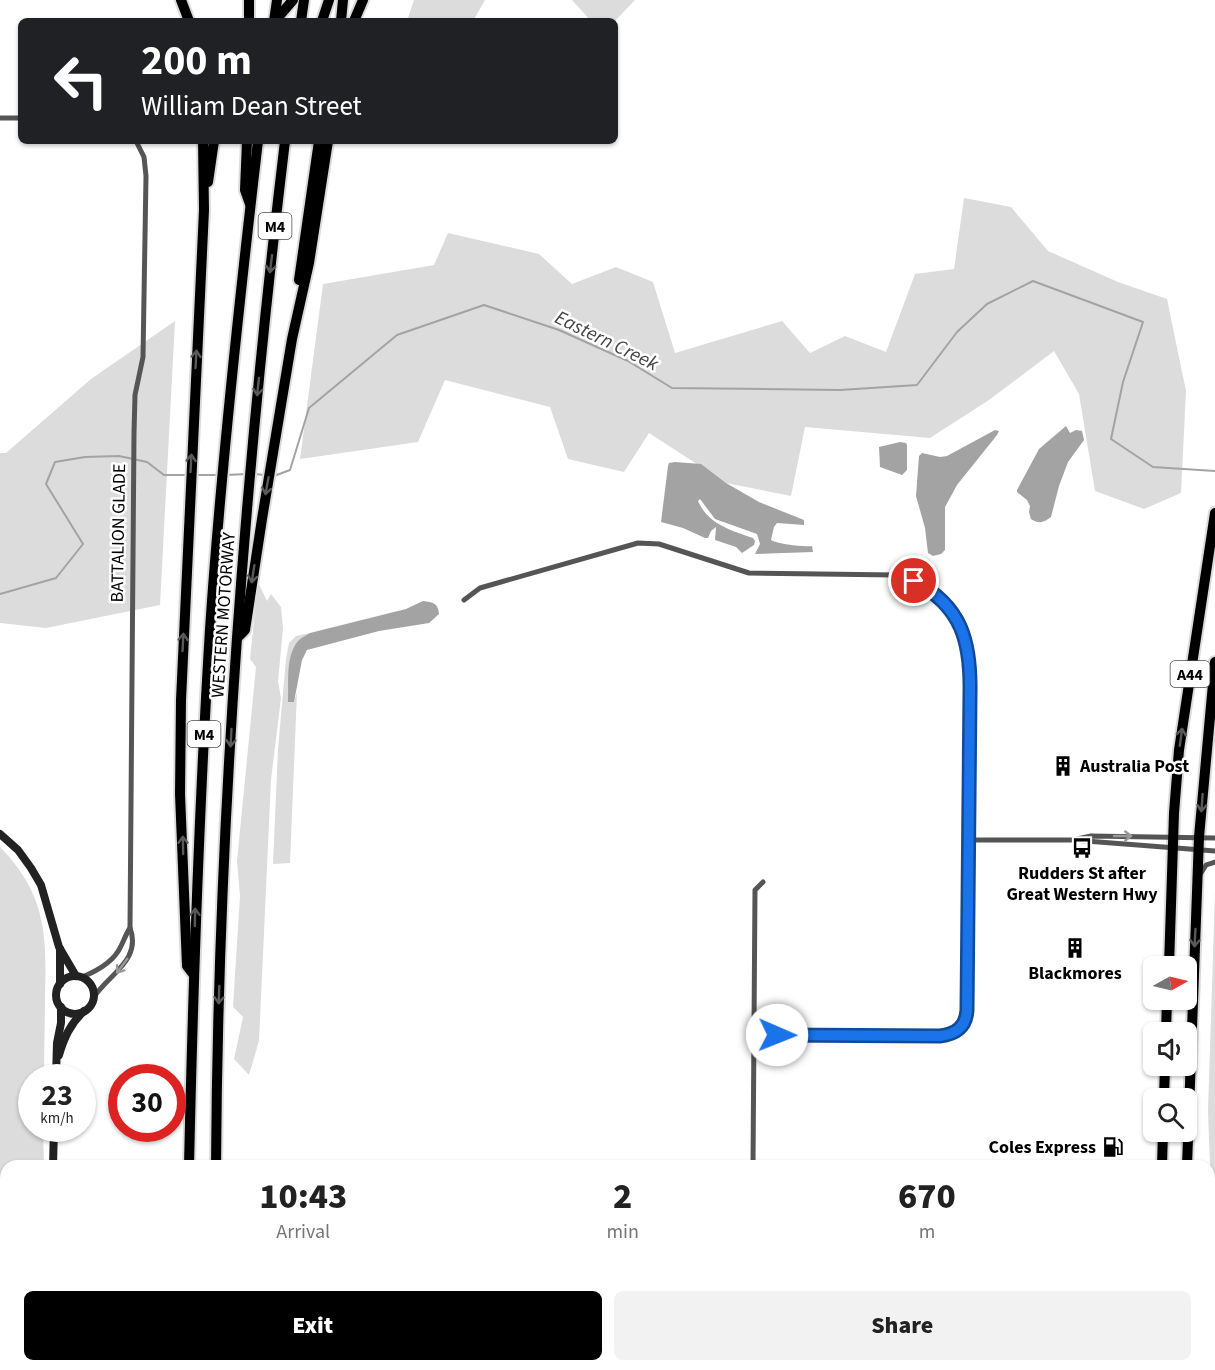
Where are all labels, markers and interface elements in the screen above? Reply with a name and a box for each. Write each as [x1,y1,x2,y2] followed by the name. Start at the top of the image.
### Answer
[141,31,252,91] text: 200 m
[42,42,120,120] icon: left
[141,87,362,126] text: William Dean Street
[258,213,292,239] road number: M4
[265,254,276,273] one-way arrow
[550,304,664,378] water label: Eastern Creek
[191,349,202,369] one-way arrow
[252,377,263,396] one-way arrow
[186,454,197,474] one-way arrow
[105,463,132,603] street label: BATTALION GLADE
[262,475,273,495] one-way arrow
[205,531,242,699] street label: WESTERN MOTORWAY
[888,555,939,606] pin
[247,564,258,583] one-way arrow
[897,564,930,597] icon: arrive
[178,632,189,652] one-way arrow
[1170,661,1210,687] road number: A44
[188,721,220,747] road number: M4
[226,727,237,747] one-way arrow
[1175,727,1186,747] one-way arrow
[1051,754,1075,778] building icon: Australia Post
[1079,754,1189,779] place label: Australia Post
[1196,793,1207,813] one-way arrow
[1112,830,1132,842] one-way arrow
[177,835,189,855] one-way arrow
[1070,836,1094,860] bus stop icon: Rudders St after Great Western Hwy
[1006,861,1158,907] place label: Rudders St after Great Western Hwy
[189,907,201,927] one-way arrow
[1189,928,1200,948] one-way arrow
[1063,936,1087,960] building icon: Blackmores
[1143,956,1197,1010] north arrow
[1143,956,1197,1142] map controls
[115,957,128,973] one-way arrow
[1028,961,1122,986] place label: Blackmores
[213,985,225,1005] one-way arrow
[745,1003,809,1067] position arrow
[1143,1022,1197,1076] button: sound
[108,1064,186,1142] speed limit sign: 30
[41,1074,73,1117] text: 23
[1143,1088,1197,1142] button: search
[40,1108,74,1129] text: km/h
[989,1135,1096,1160] place label: Coles Express
[1101,1135,1125,1159] fuel station icon: Coles Express
[259,1171,347,1222] text: 10:43
[613,1171,632,1222] text: 2
[898,1171,956,1222] text: 670
[276,1218,330,1246] text: Arrival
[606,1218,639,1246] text: min
[919,1218,935,1246] text: m
[24,1291,602,1360] button: Exit
[614,1291,1191,1360] button: Share

